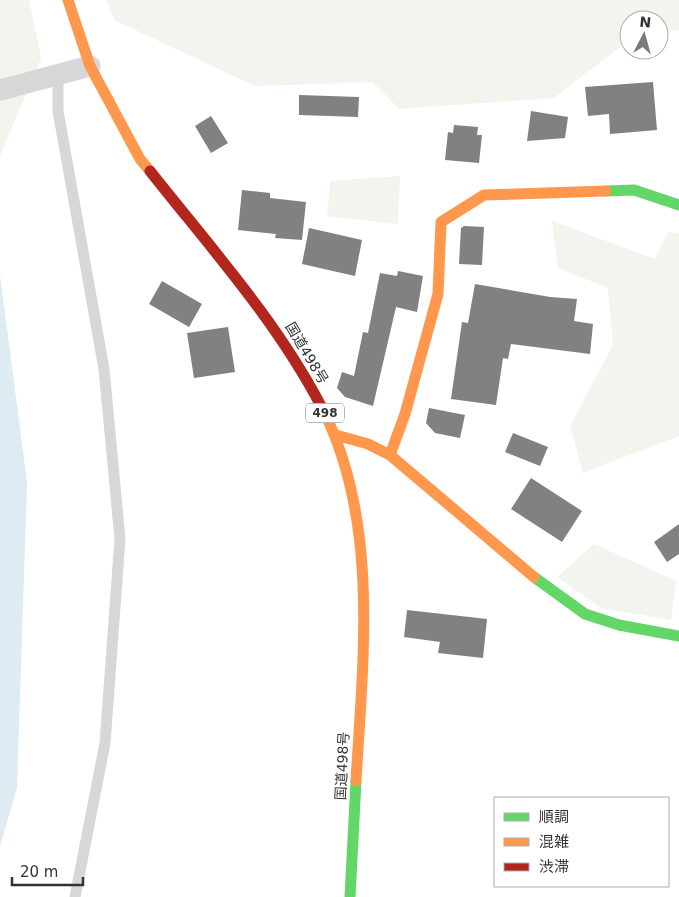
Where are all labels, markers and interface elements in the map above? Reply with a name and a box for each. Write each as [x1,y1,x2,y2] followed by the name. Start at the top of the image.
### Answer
[619,10,669,60] north arrow
[639,14,652,31] text: N
[282,319,332,387] street label: 国道498号
[306,403,344,422] road number: 498
[332,731,352,801] street label: 国道498号
[494,797,669,887] legend
[539,808,569,826] text: 順調
[539,833,569,851] text: 混雑
[12,854,84,886] scale bar
[539,858,569,876] text: 渋滞
[20,863,58,881] text: 20 m

